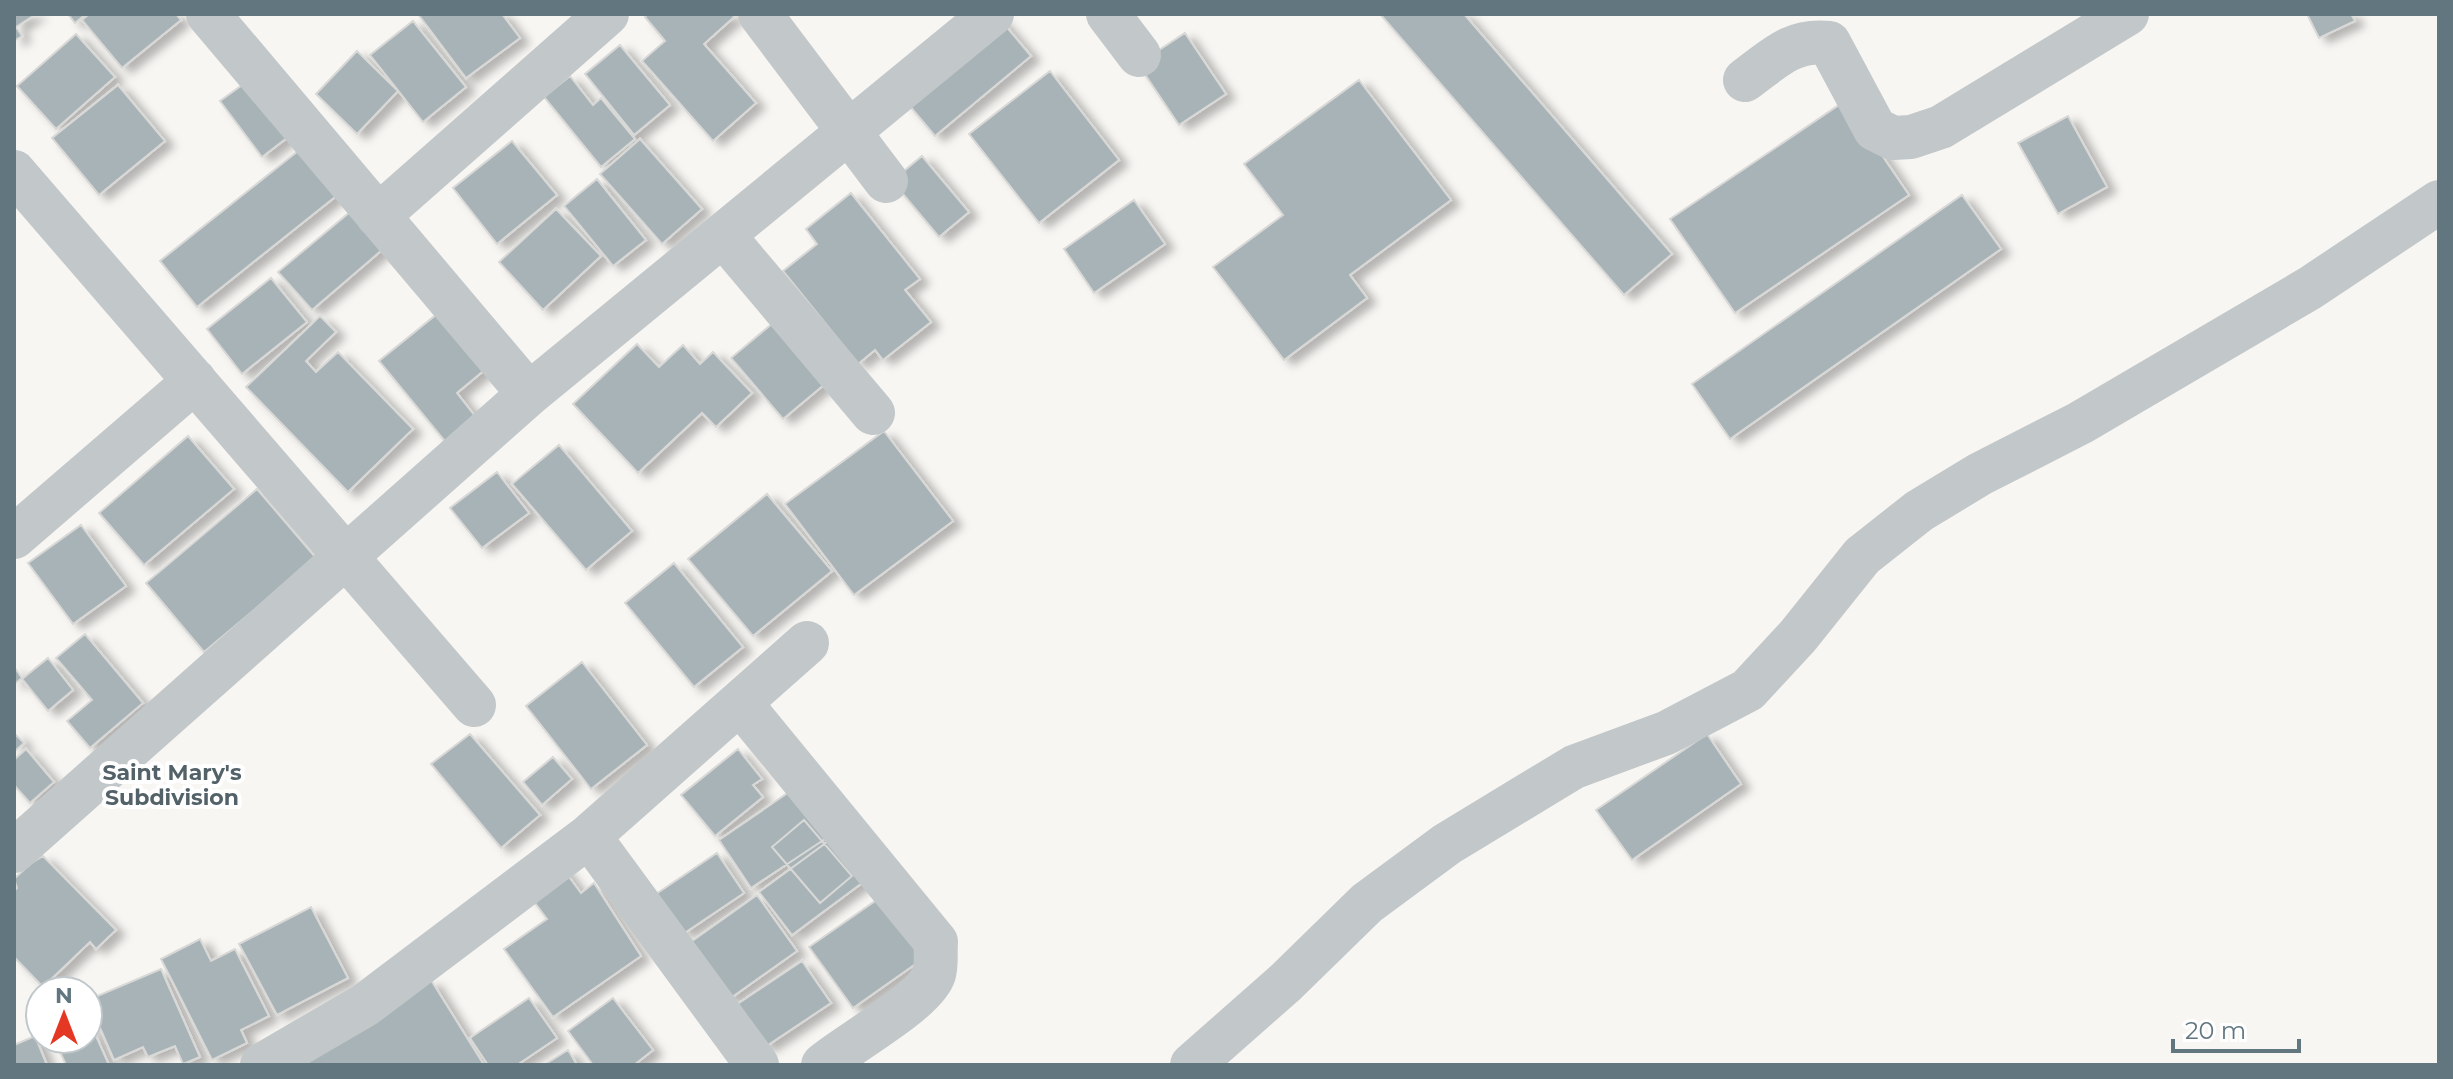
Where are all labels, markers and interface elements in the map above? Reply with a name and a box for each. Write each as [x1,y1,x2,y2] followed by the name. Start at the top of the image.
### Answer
[102,759,242,811] district label: Saint Mary's Subdivision
[24,975,104,1055] north arrow
[55,982,73,1009] text: N
[2173,1003,2299,1053] scale bar
[2185,1016,2246,1045] text: 20 m

